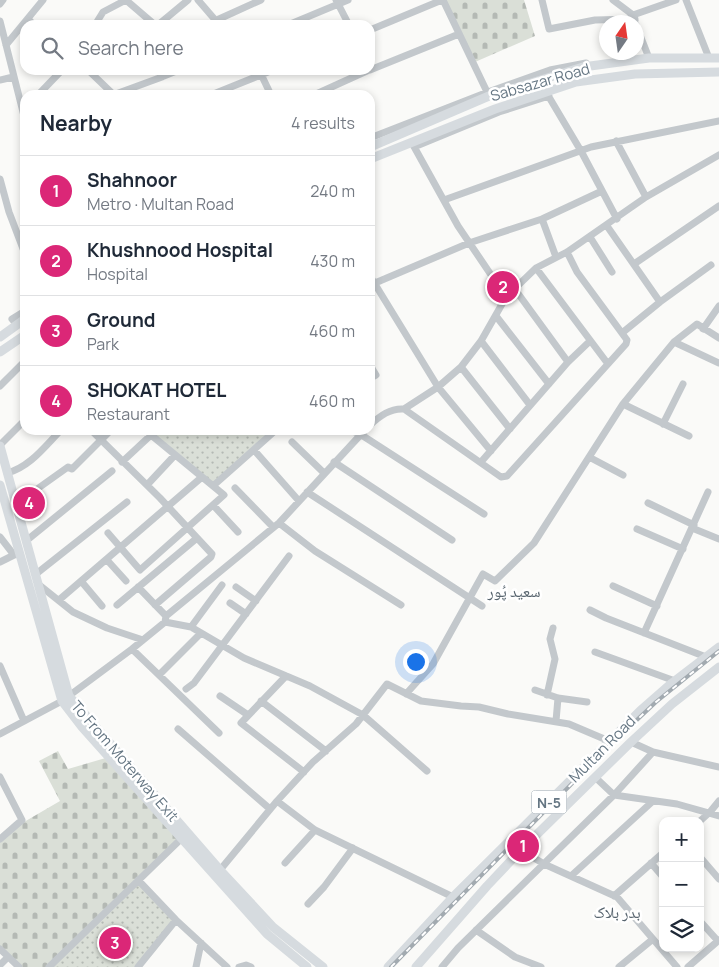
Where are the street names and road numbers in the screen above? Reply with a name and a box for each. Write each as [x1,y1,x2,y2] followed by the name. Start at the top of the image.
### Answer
[488,58,592,106] street label: Sabsazar Road
[66,696,184,826] street label: To From Moterway Exit
[564,711,640,787] street label: Multan Road
[532,790,566,814] road number: N-5

